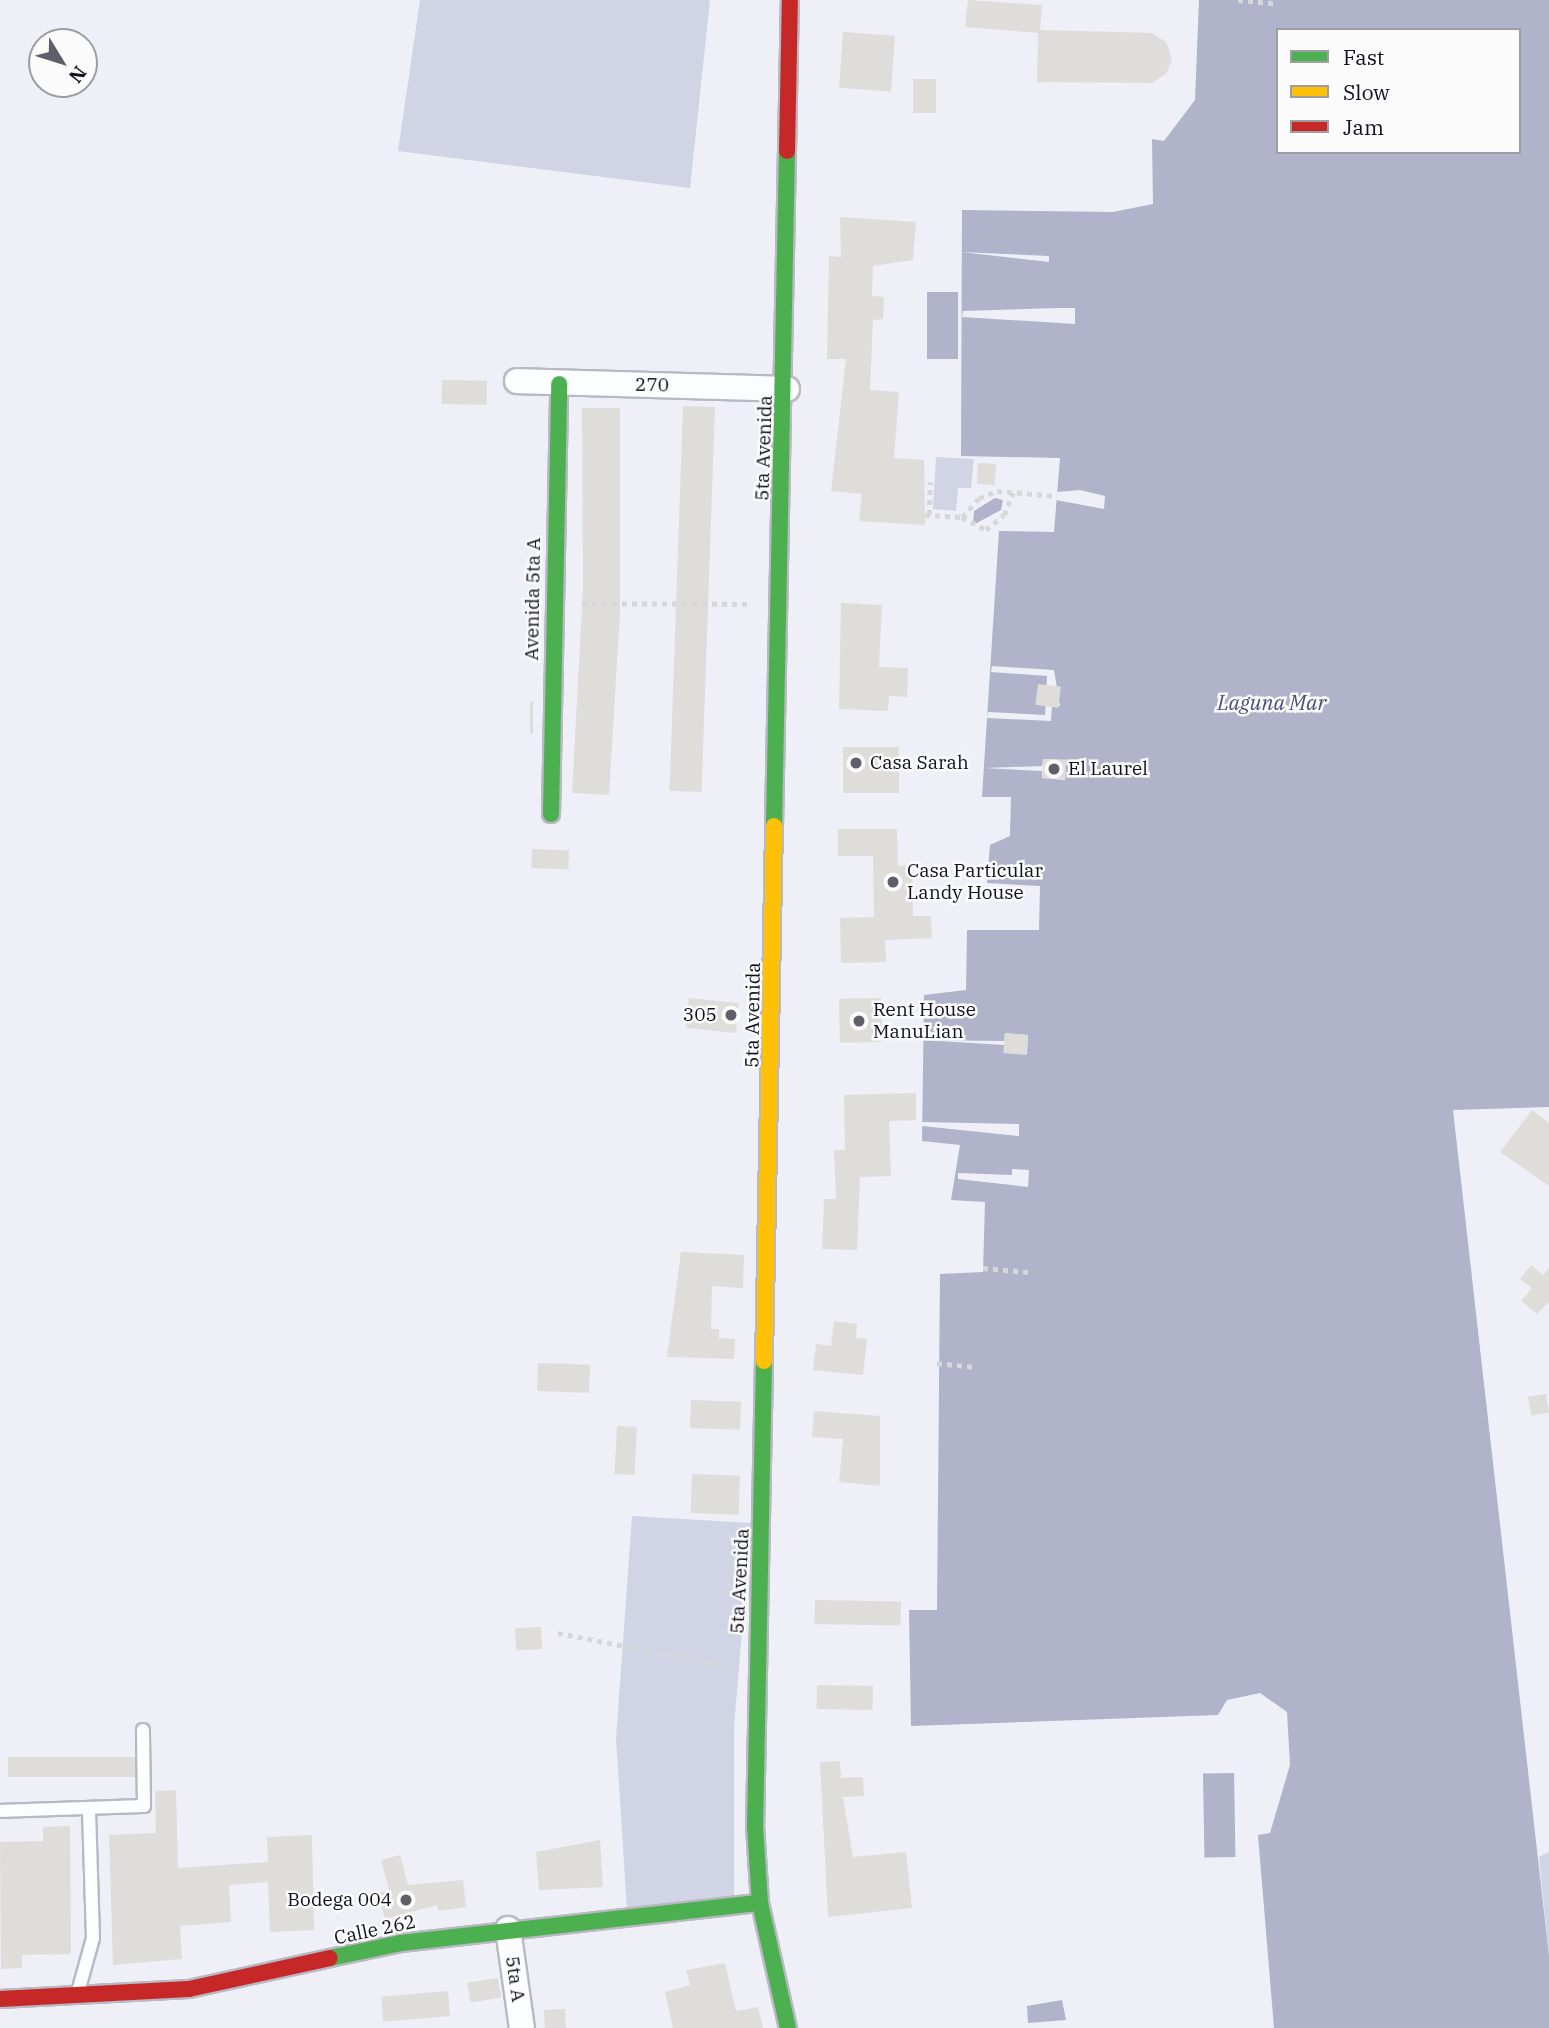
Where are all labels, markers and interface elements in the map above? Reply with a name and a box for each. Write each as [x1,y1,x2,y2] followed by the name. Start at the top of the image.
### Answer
[28,28,98,98] north arrow
[1276,28,1521,154] legend
[1343,43,1384,71] text: Fast
[64,61,92,88] text: N
[1343,78,1390,106] text: Slow
[1343,113,1384,141] text: Jam
[635,373,669,397] street label: 270
[751,395,777,501] street label: 5ta Avenida
[521,537,545,661] street label: Avenida 5ta A
[1217,689,1327,715] water label: Laguna Mar
[870,752,969,774] place label: Casa Sarah
[848,755,864,771] marker: Casa Sarah
[1068,758,1148,780] place label: El Laurel
[1046,761,1062,777] marker: El Laurel
[907,860,1043,904] place label: Casa Particular Landy House
[885,874,901,890] marker: Casa Particular Landy House
[741,962,765,1068] street label: 5ta Avenida
[873,999,976,1043] place label: Rent House ManuLian
[683,1004,717,1026] place label: 305
[723,1007,739,1023] marker: 305
[851,1013,867,1029] marker: Rent House ManuLian
[726,1528,754,1634] street label: 5ta Avenida
[287,1889,392,1911] place label: Bodega 004
[398,1892,414,1908] marker: Bodega 004
[332,1910,418,1950] street label: Calle 262
[501,1955,529,2003] street label: 5ta A

